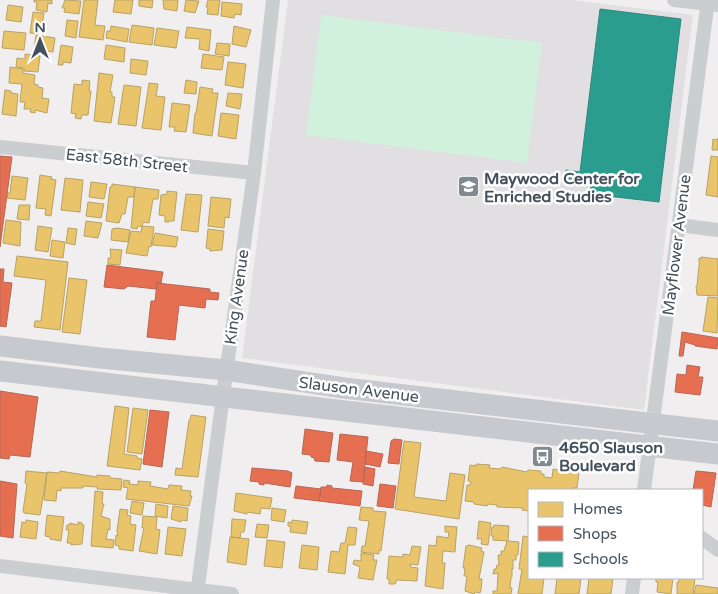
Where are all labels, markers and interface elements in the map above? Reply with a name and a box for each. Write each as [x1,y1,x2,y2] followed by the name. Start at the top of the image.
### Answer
[15,15,65,65] north arrow
[34,19,46,36] text: N
[65,145,189,177] street label: East 58th Street
[484,169,640,207] place label: Maywood Center for Enriched Studies
[658,174,696,317] street label: Mayflower Avenue
[456,175,480,199] school or university icon: Maywood Center for Enriched Studies
[220,248,254,346] street label: King Avenue
[298,373,420,407] street label: Slauson Avenue
[559,438,663,476] place label: 4650 Slauson Boulevard
[531,444,555,468] bus stop icon: 4650 Slauson Boulevard
[528,489,703,579] legend
[573,500,623,518] text: Homes
[573,525,617,543] text: Shops
[573,550,629,568] text: Schools

